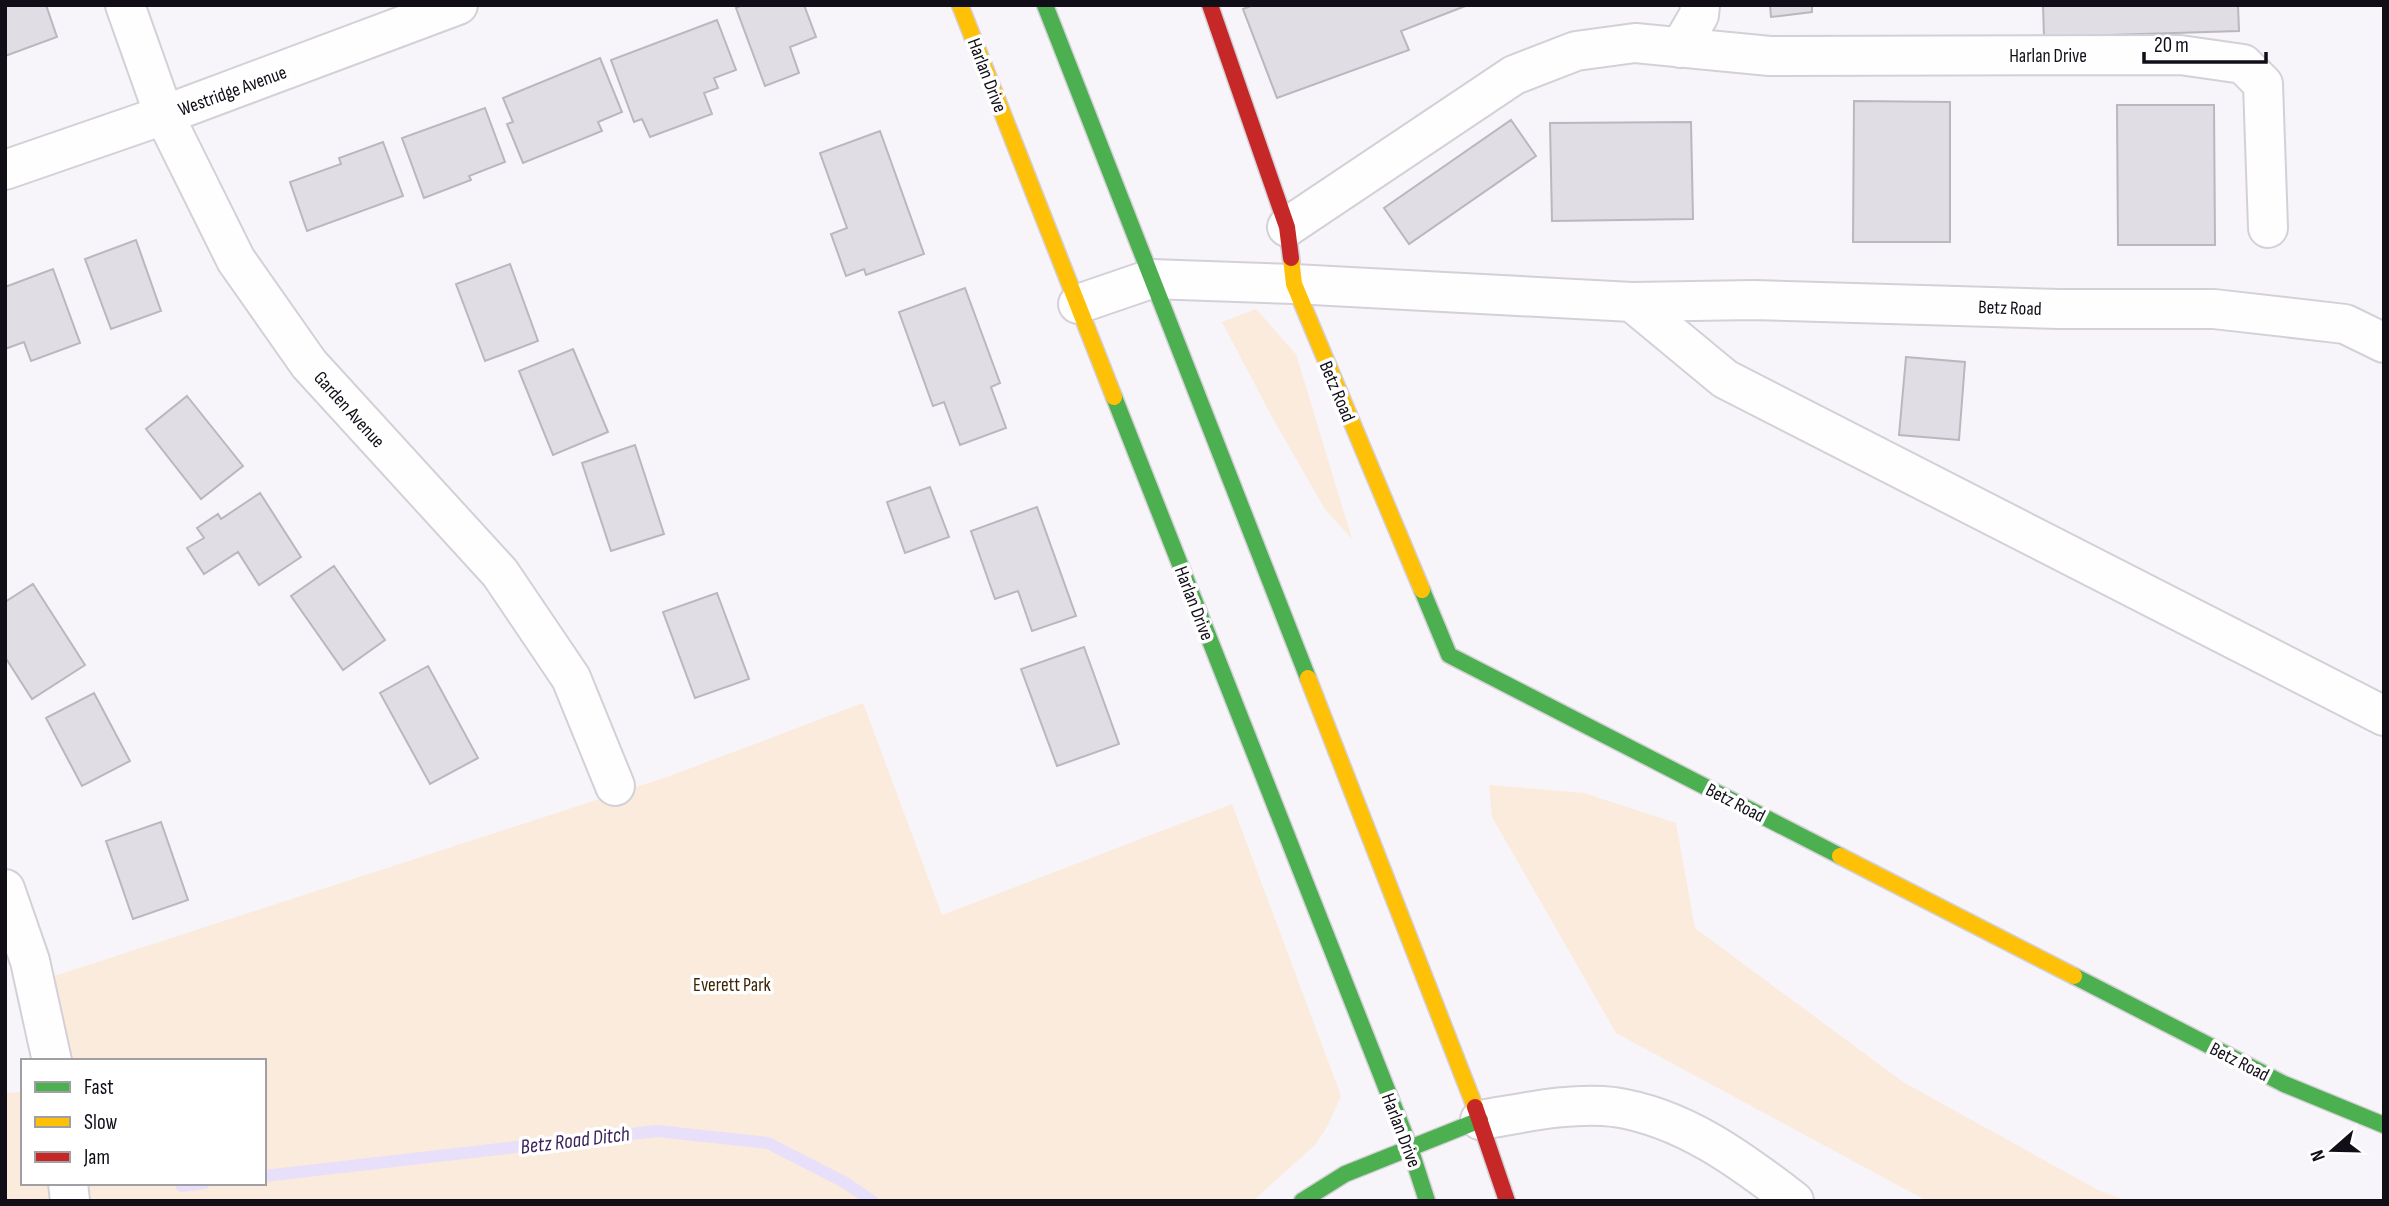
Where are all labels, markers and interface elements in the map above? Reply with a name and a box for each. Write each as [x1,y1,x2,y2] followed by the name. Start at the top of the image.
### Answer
[2144,21,2266,65] scale bar
[2154,33,2189,58] text: 20 m
[962,35,1011,116] street label: Harlan Drive
[2009,45,2087,68] street label: Harlan Drive
[175,61,290,122] street label: Westridge Avenue
[1978,296,2042,321] street label: Betz Road
[1314,358,1360,425] street label: Betz Road
[309,367,389,453] street label: Garden Avenue
[1169,563,1218,644] street label: Harlan Drive
[1702,779,1769,828] street label: Betz Road
[693,974,772,997] park label: Everett Park
[2206,1038,2273,1087] street label: Betz Road
[21,1059,266,1185] legend
[84,1075,114,1100] text: Fast
[1376,1090,1425,1171] street label: Harlan Drive
[84,1110,118,1135] text: Slow
[2298,1115,2368,1185] north arrow
[519,1121,631,1160] water label: Betz Road Ditch
[83,1145,110,1170] text: Jam
[2306,1147,2331,1164] text: N

